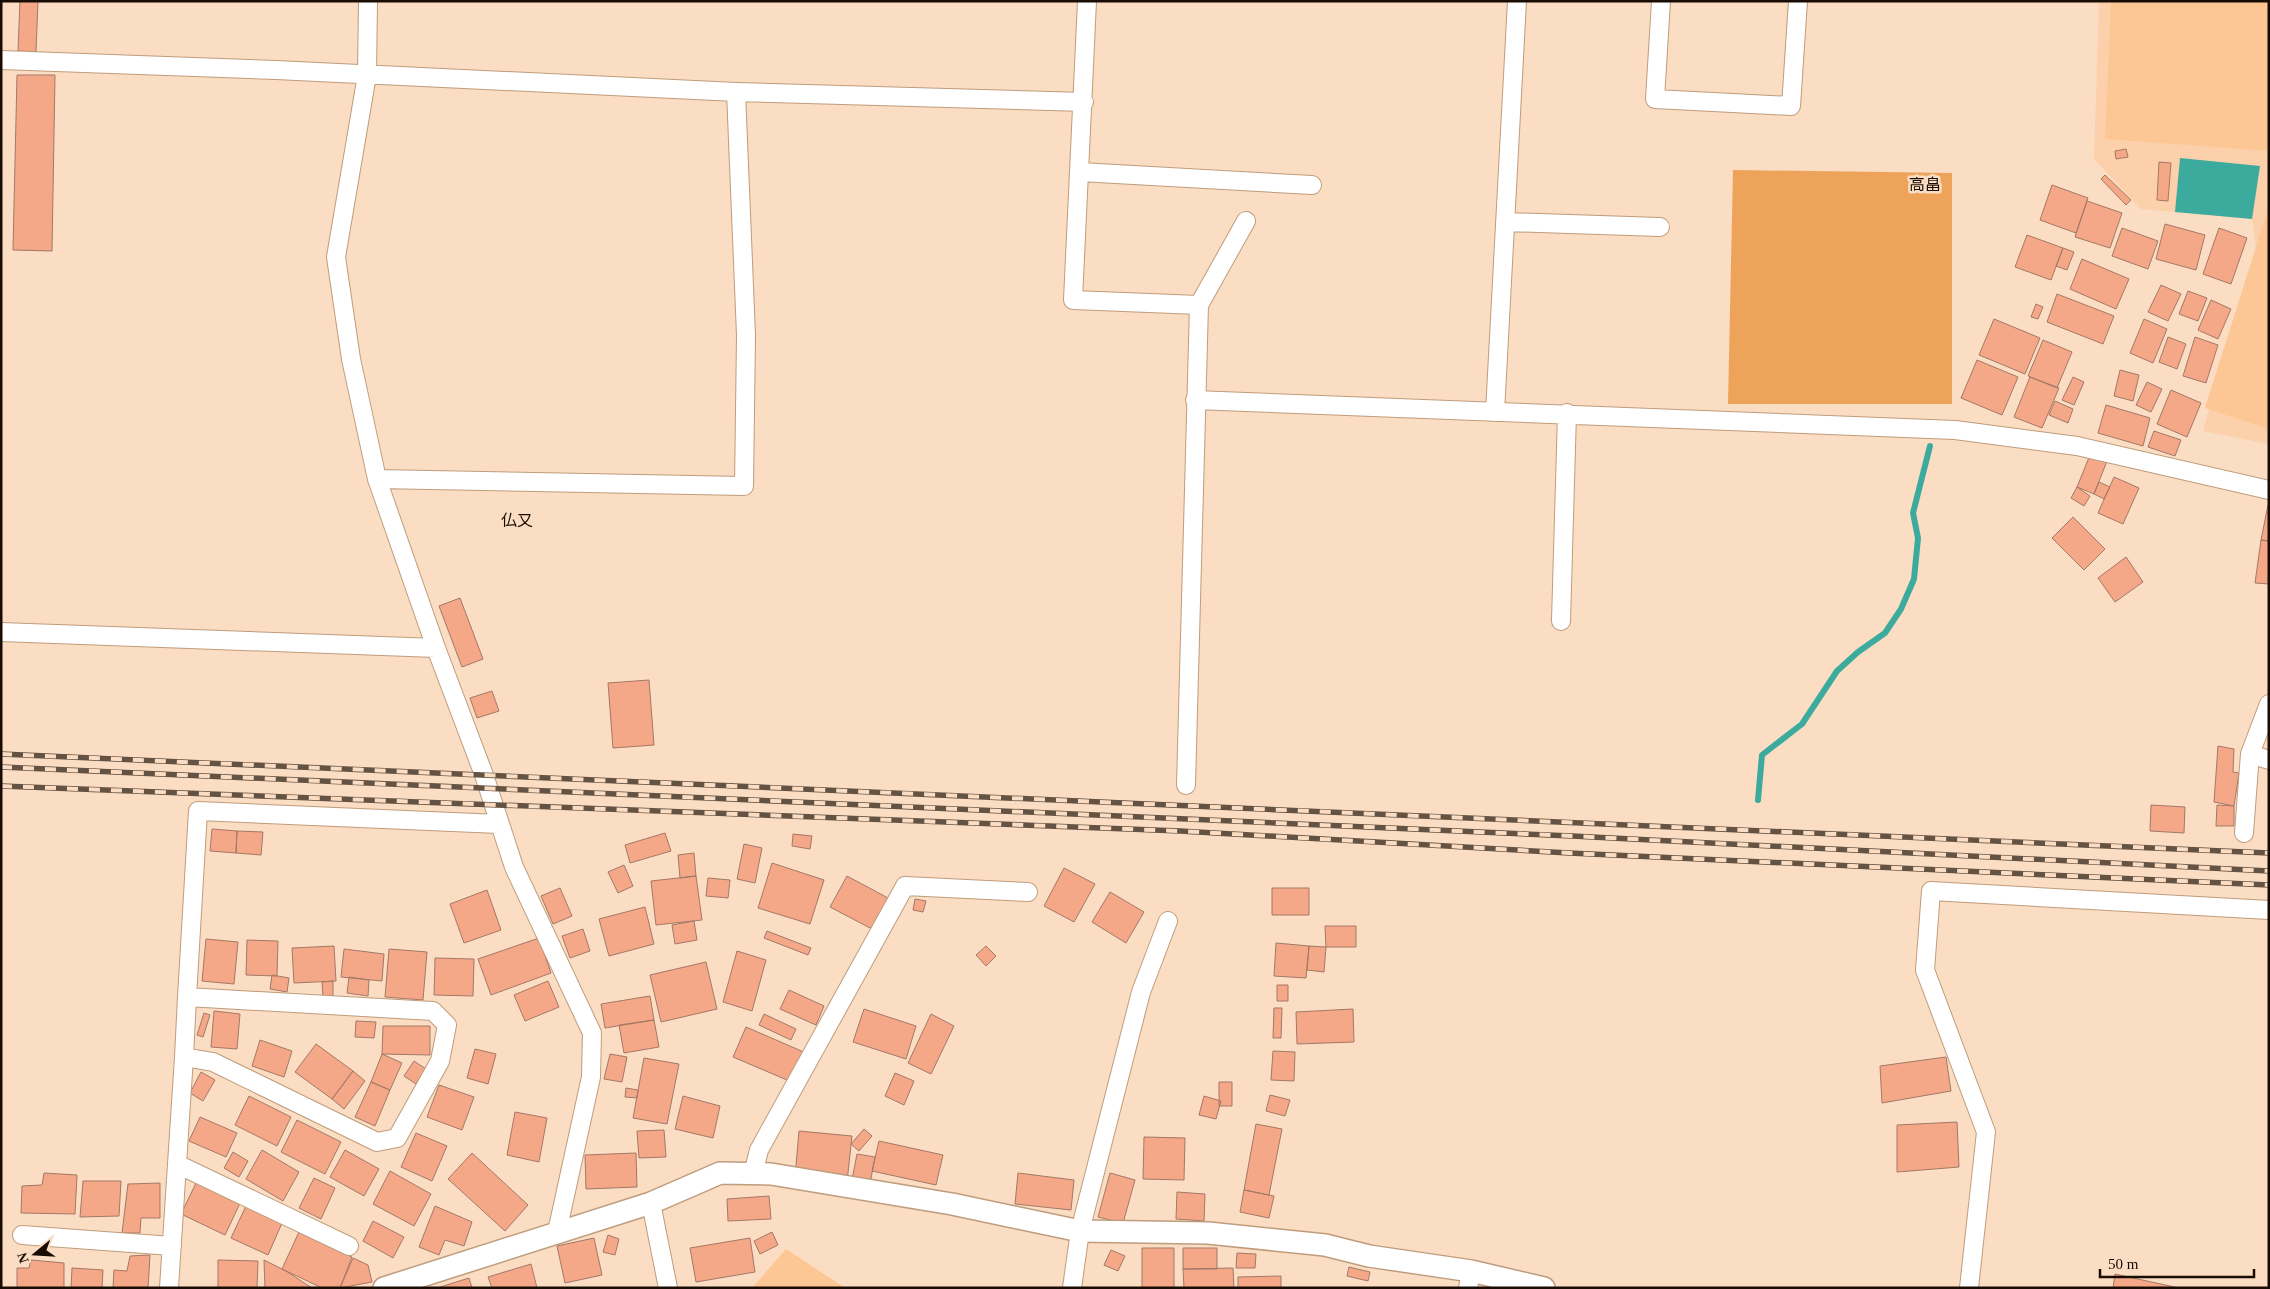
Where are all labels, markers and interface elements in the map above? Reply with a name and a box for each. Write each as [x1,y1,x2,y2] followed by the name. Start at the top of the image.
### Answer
[1909,176,1941,193] district label: 高畠
[501,512,533,529] district label: 仏又
[10,1229,60,1279] north arrow
[2100,1246,2254,1278] scale bar
[14,1251,32,1265] text: N
[2108,1256,2139,1272] text: 50 m

